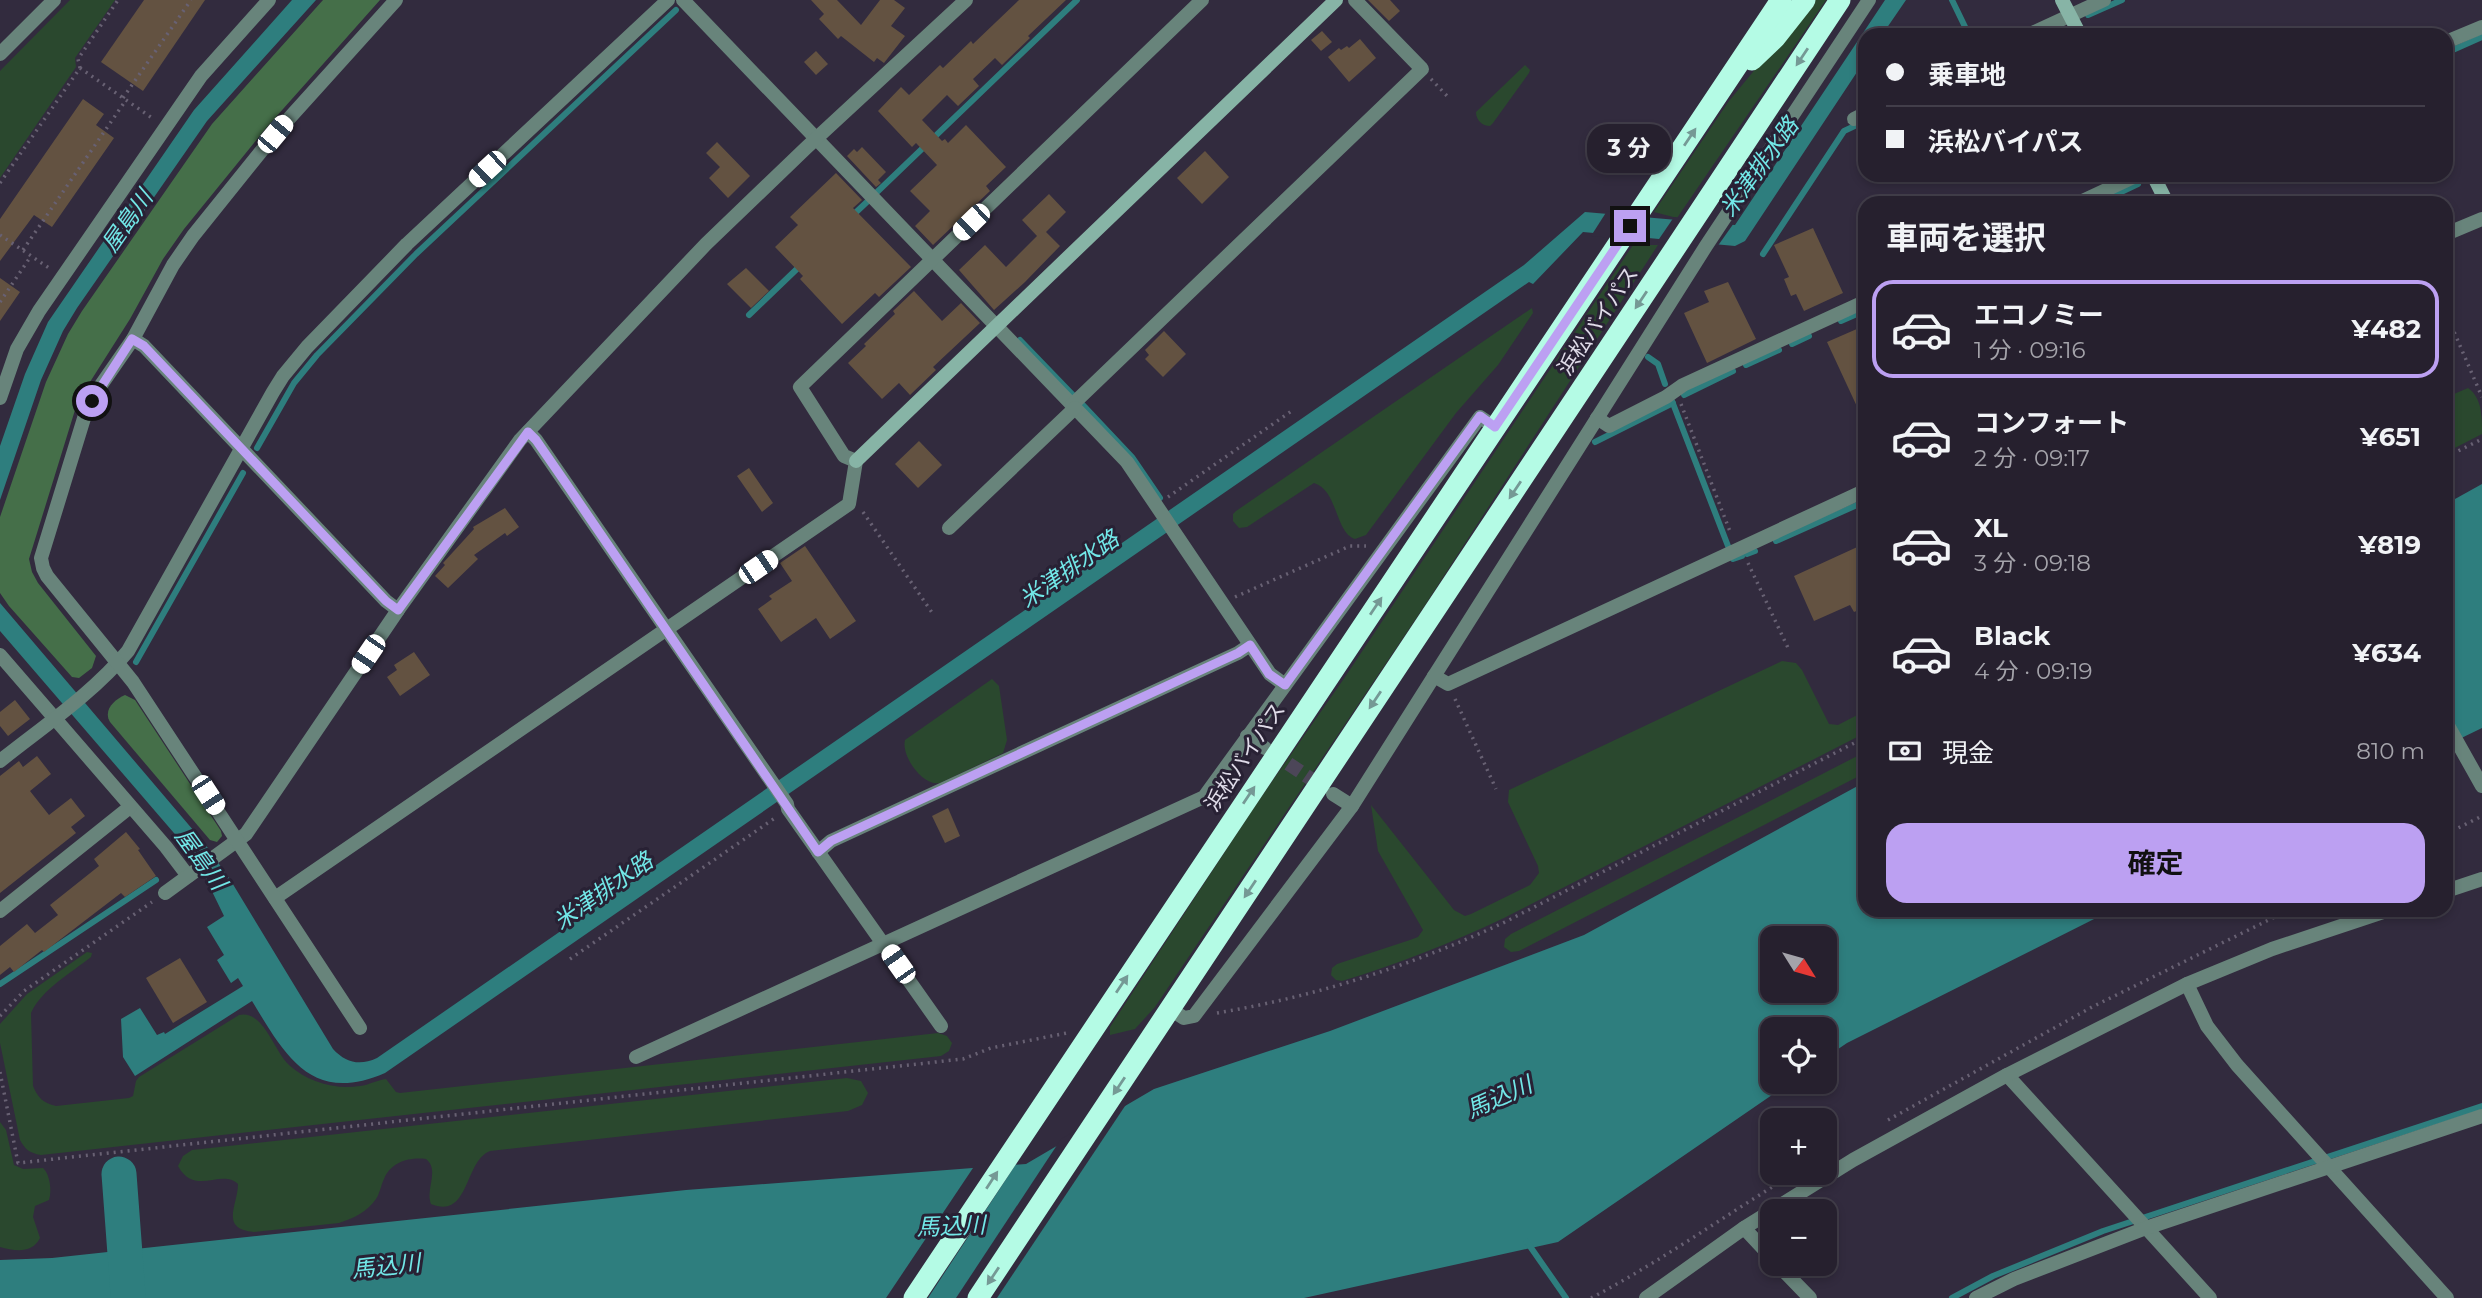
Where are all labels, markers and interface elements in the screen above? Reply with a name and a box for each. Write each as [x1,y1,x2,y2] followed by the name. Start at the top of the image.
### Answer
[1796,47,1809,67] one-way arrow
[1928,59,2006,91] text: 乗車地
[254,111,297,157] car
[1714,111,1805,222] water label: 米津排水路
[1588,124,1672,174] callout: 3 分
[1928,126,2083,158] text: 浜松バイパス
[1683,127,1696,147] one-way arrow
[1607,134,1651,162] text: 3 分
[465,147,510,191] car
[96,182,160,257] water label: 屋島川
[949,200,994,244] car
[1614,210,1646,242] route end
[1886,218,2046,257] text: 車両を選択
[1552,262,1643,380] street label: 浜松バイパス
[1634,291,1647,310] one-way arrow
[1890,298,1953,361] icon: car
[1974,299,2104,331] text: エコノミー
[2351,313,2421,345] text: ¥482
[1974,336,2086,364] text: 1 分 · 09:16
[76,385,108,417] route start
[1890,406,1953,469] icon: car
[1974,407,2129,439] text: コンフォート
[2360,421,2421,453] text: ¥651
[1974,444,2090,472] text: 2 分 · 09:17
[1508,481,1522,499] one-way arrow
[1974,512,2008,544] text: XL
[1890,514,1953,577] icon: car
[1014,523,1126,613] water label: 米津排水路
[2358,529,2421,561] text: ¥819
[735,547,782,587] car
[1974,549,2091,577] text: 3 分 · 09:18
[1369,596,1382,616] one-way arrow
[1974,620,2050,652] text: Black
[1890,622,1953,685] icon: car
[348,631,389,677] car
[2352,637,2421,669] text: ¥634
[1974,657,2093,685] text: 4 分 · 09:19
[1369,690,1382,710] one-way arrow
[1199,698,1290,816] street label: 浜松バイパス
[1886,732,1924,770] icon: cash
[1942,737,1994,769] text: 現金
[2356,737,2425,765] text: 810 m
[188,772,229,818] car
[1242,785,1255,804] one-way arrow
[169,823,234,898] water label: 屋島川
[1886,823,2425,903] button: 確定
[548,845,660,935] water label: 米津排水路
[1243,880,1256,899] one-way arrow
[1760,926,1838,1003] north arrow
[1760,926,1837,1276] map controls
[878,941,919,987] car
[1115,974,1128,993] one-way arrow
[1760,1017,1837,1094] button: locate
[1462,1069,1539,1124] water label: 馬込川
[1112,1077,1126,1095] one-way arrow
[1760,1108,1837,1185] button: +
[985,1171,999,1189] one-way arrow
[1760,1199,1837,1276] button: −
[916,1211,989,1241] water label: 馬込川
[350,1248,425,1284] water label: 馬込川
[987,1266,1000,1285] one-way arrow

